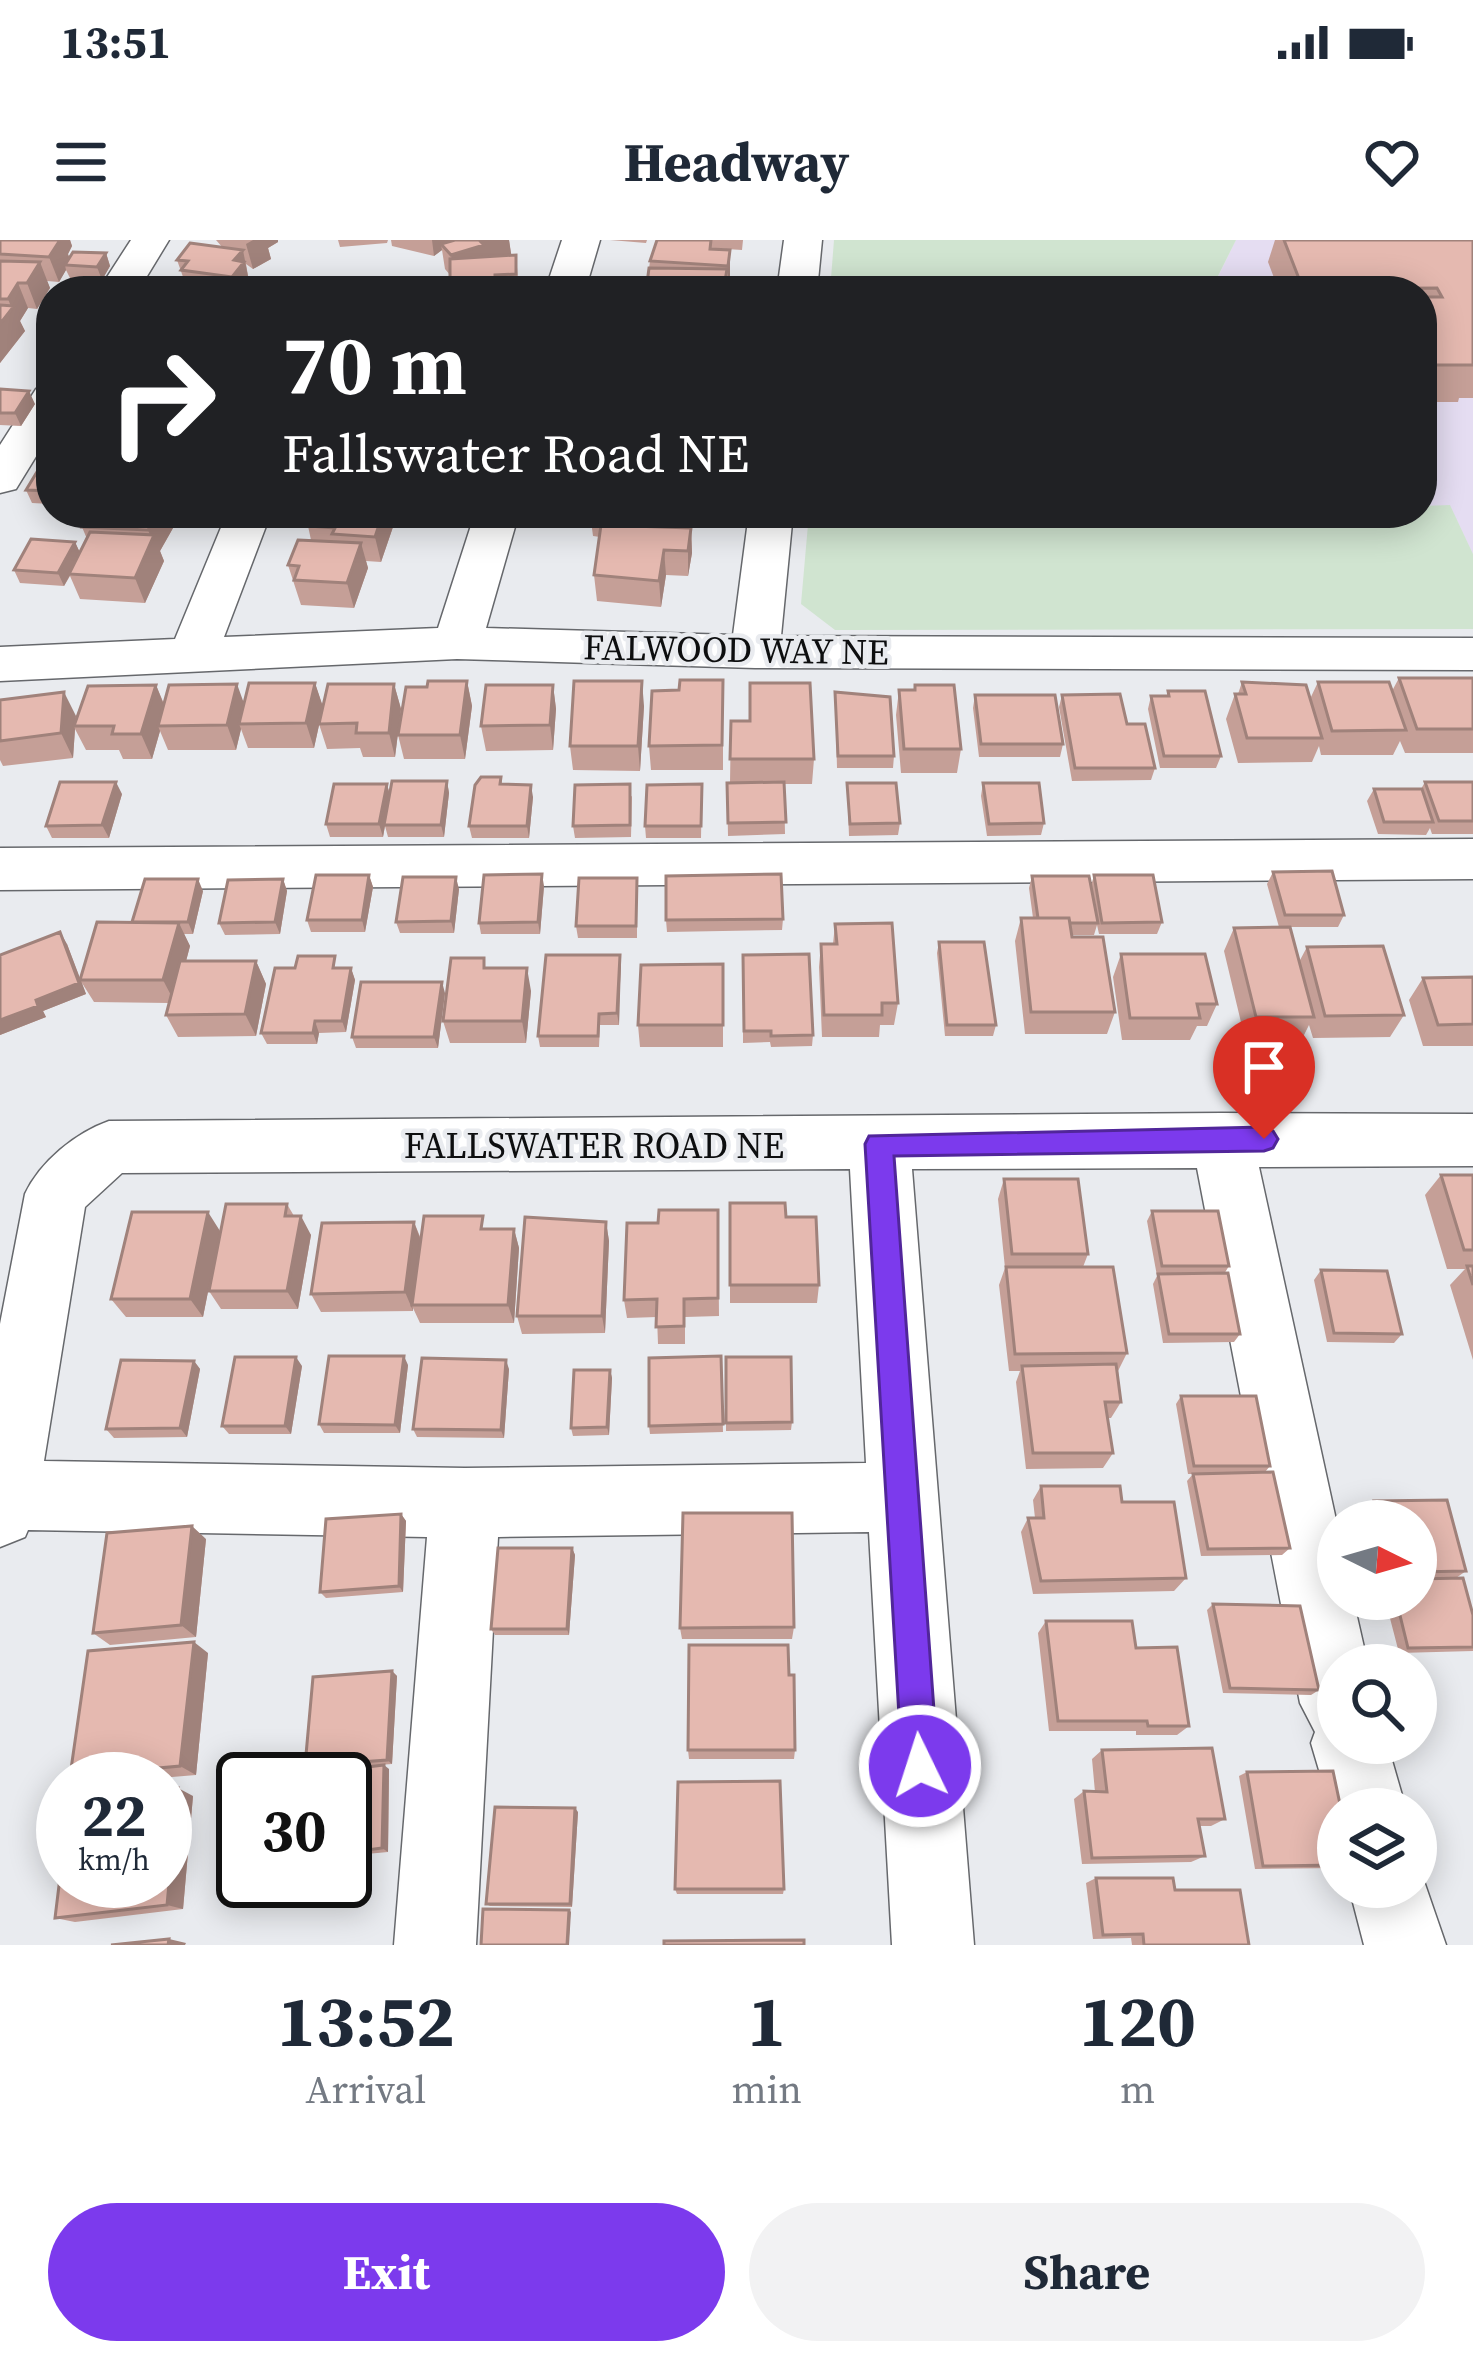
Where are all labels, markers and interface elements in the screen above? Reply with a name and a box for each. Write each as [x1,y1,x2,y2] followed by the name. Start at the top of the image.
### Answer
[60,11,171,73] text: 13:51
[624,125,849,199] text: Headway
[48,129,114,195] icon: menu
[1359,129,1425,195] icon: heart
[282,307,467,422] text: 70 m
[84,324,240,480] icon: right
[282,416,749,490] text: Fallswater Road NE
[583,622,889,677] street label: FALWOOD WAY NE
[1213,1016,1315,1139] pin
[1231,1034,1297,1100] icon: arrive
[404,1121,784,1170] street label: FALLSWATER ROAD NE
[1317,1500,1437,1620] north arrow
[1317,1500,1437,1908] map controls
[1317,1644,1437,1764] button: search
[857,1703,983,1829] position arrow
[216,1752,372,1908] speed limit sign: 30
[81,1774,147,1856] text: 22
[1317,1788,1437,1908] button: layers
[78,1839,150,1880] text: km/h
[277,1971,455,2070] text: 13:52
[747,1971,786,2070] text: 1
[1079,1971,1196,2070] text: 120
[306,2063,426,2116] text: Arrival
[732,2063,802,2116] text: min
[1120,2063,1155,2116] text: m
[48,2203,725,2341] button: Exit
[749,2203,1425,2341] button: Share

